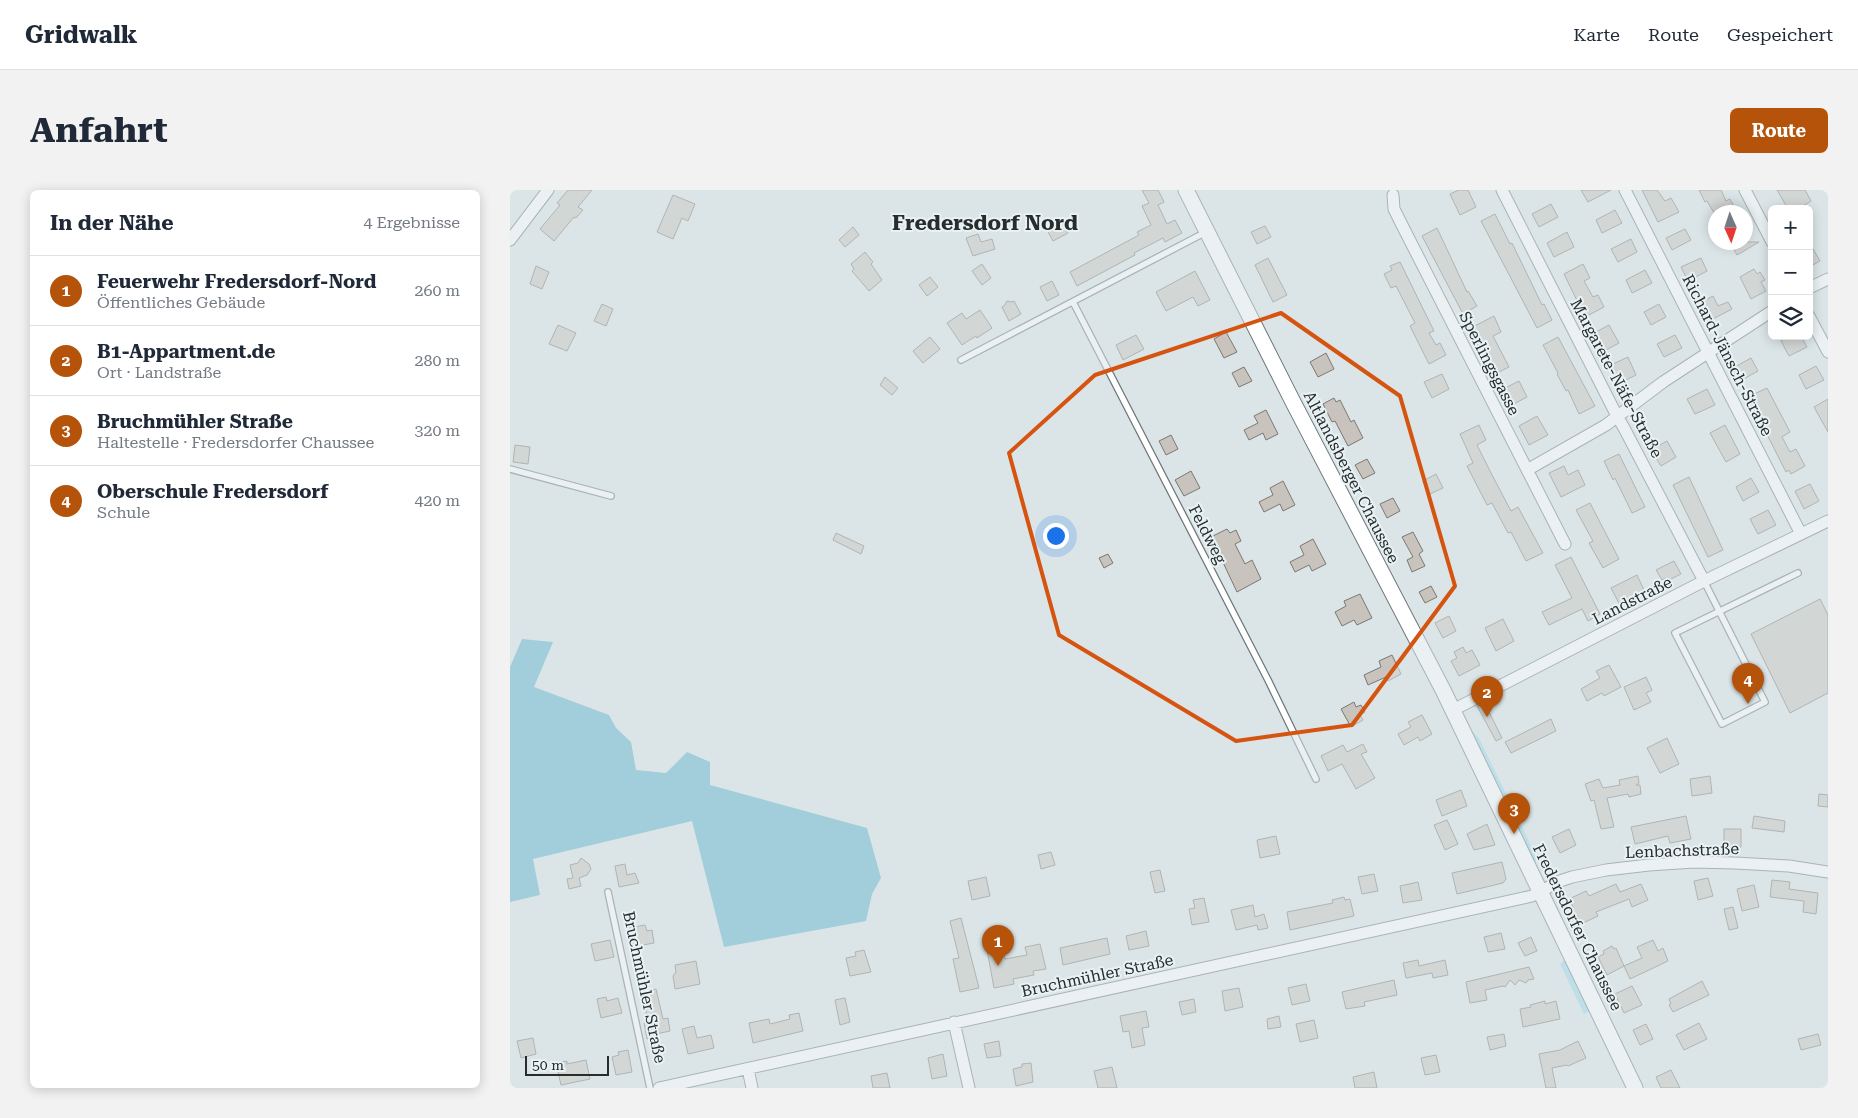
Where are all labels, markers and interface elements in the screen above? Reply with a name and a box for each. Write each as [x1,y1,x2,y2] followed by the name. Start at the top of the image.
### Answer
[25,21,137,49] text: Gridwalk
[1573,24,1620,45] text: Karte
[1648,24,1699,45] text: Route
[1727,24,1833,45] text: Gespeichert
[1730,108,1828,153] button: Route
[30,110,168,151] text: Anfahrt
[1708,205,1753,250] north arrow
[1768,205,1813,340] map controls
[1768,205,1813,250] button: +
[50,211,173,235] text: In der Nähe
[892,211,1078,235] district label: Fredersdorf Nord
[363,213,460,232] text: 4 Ergebnisse
[1768,250,1813,295] button: −
[97,270,377,293] text: Feuerwehr Fredersdorf-Nord
[1678,271,1777,439] street label: Richard-Jänsch-Straße
[62,281,70,300] text: 1
[414,281,460,300] text: 260 m
[97,293,265,312] text: Öffentliches Gebäude
[1567,295,1667,461] street label: Margarete-Näfe-Straße
[1768,295,1813,340] button: layers
[1455,308,1524,419] street label: Sperlingsgasse
[97,340,275,363] text: B1-Appartment.de
[62,351,70,370] text: 2
[414,351,460,370] text: 280 m
[97,363,221,382] text: Ort · Landstraße
[1300,388,1403,567] street label: Altlandsberger Chaussee
[97,410,293,433] text: Bruchmühler Straße
[62,421,70,440] text: 3
[414,421,460,440] text: 320 m
[97,433,374,452] text: Haltestelle · Fredersdorfer Chaussee
[97,480,328,503] text: Oberschule Fredersdorf
[62,491,70,510] text: 4
[414,491,460,510] text: 420 m
[1185,502,1231,568] street label: Feldweg
[97,503,150,522] text: Schule
[1043,523,1069,549] your location
[1589,572,1675,629] street label: Landstraße
[1732,663,1764,704] pin: 4
[1471,676,1503,717] pin: 2
[1498,793,1530,834] pin: 3
[1625,839,1740,862] street label: Lenbachstraße
[1529,841,1626,1014] street label: Fredersdorfer Chaussee
[619,909,670,1065] street label: Bruchmühler Straße
[982,925,1014,966] pin: 1
[1019,950,1175,1001] street label: Bruchmühler Straße
[525,1053,609,1076] scale bar
[532,1057,564,1073] text: 50 m

